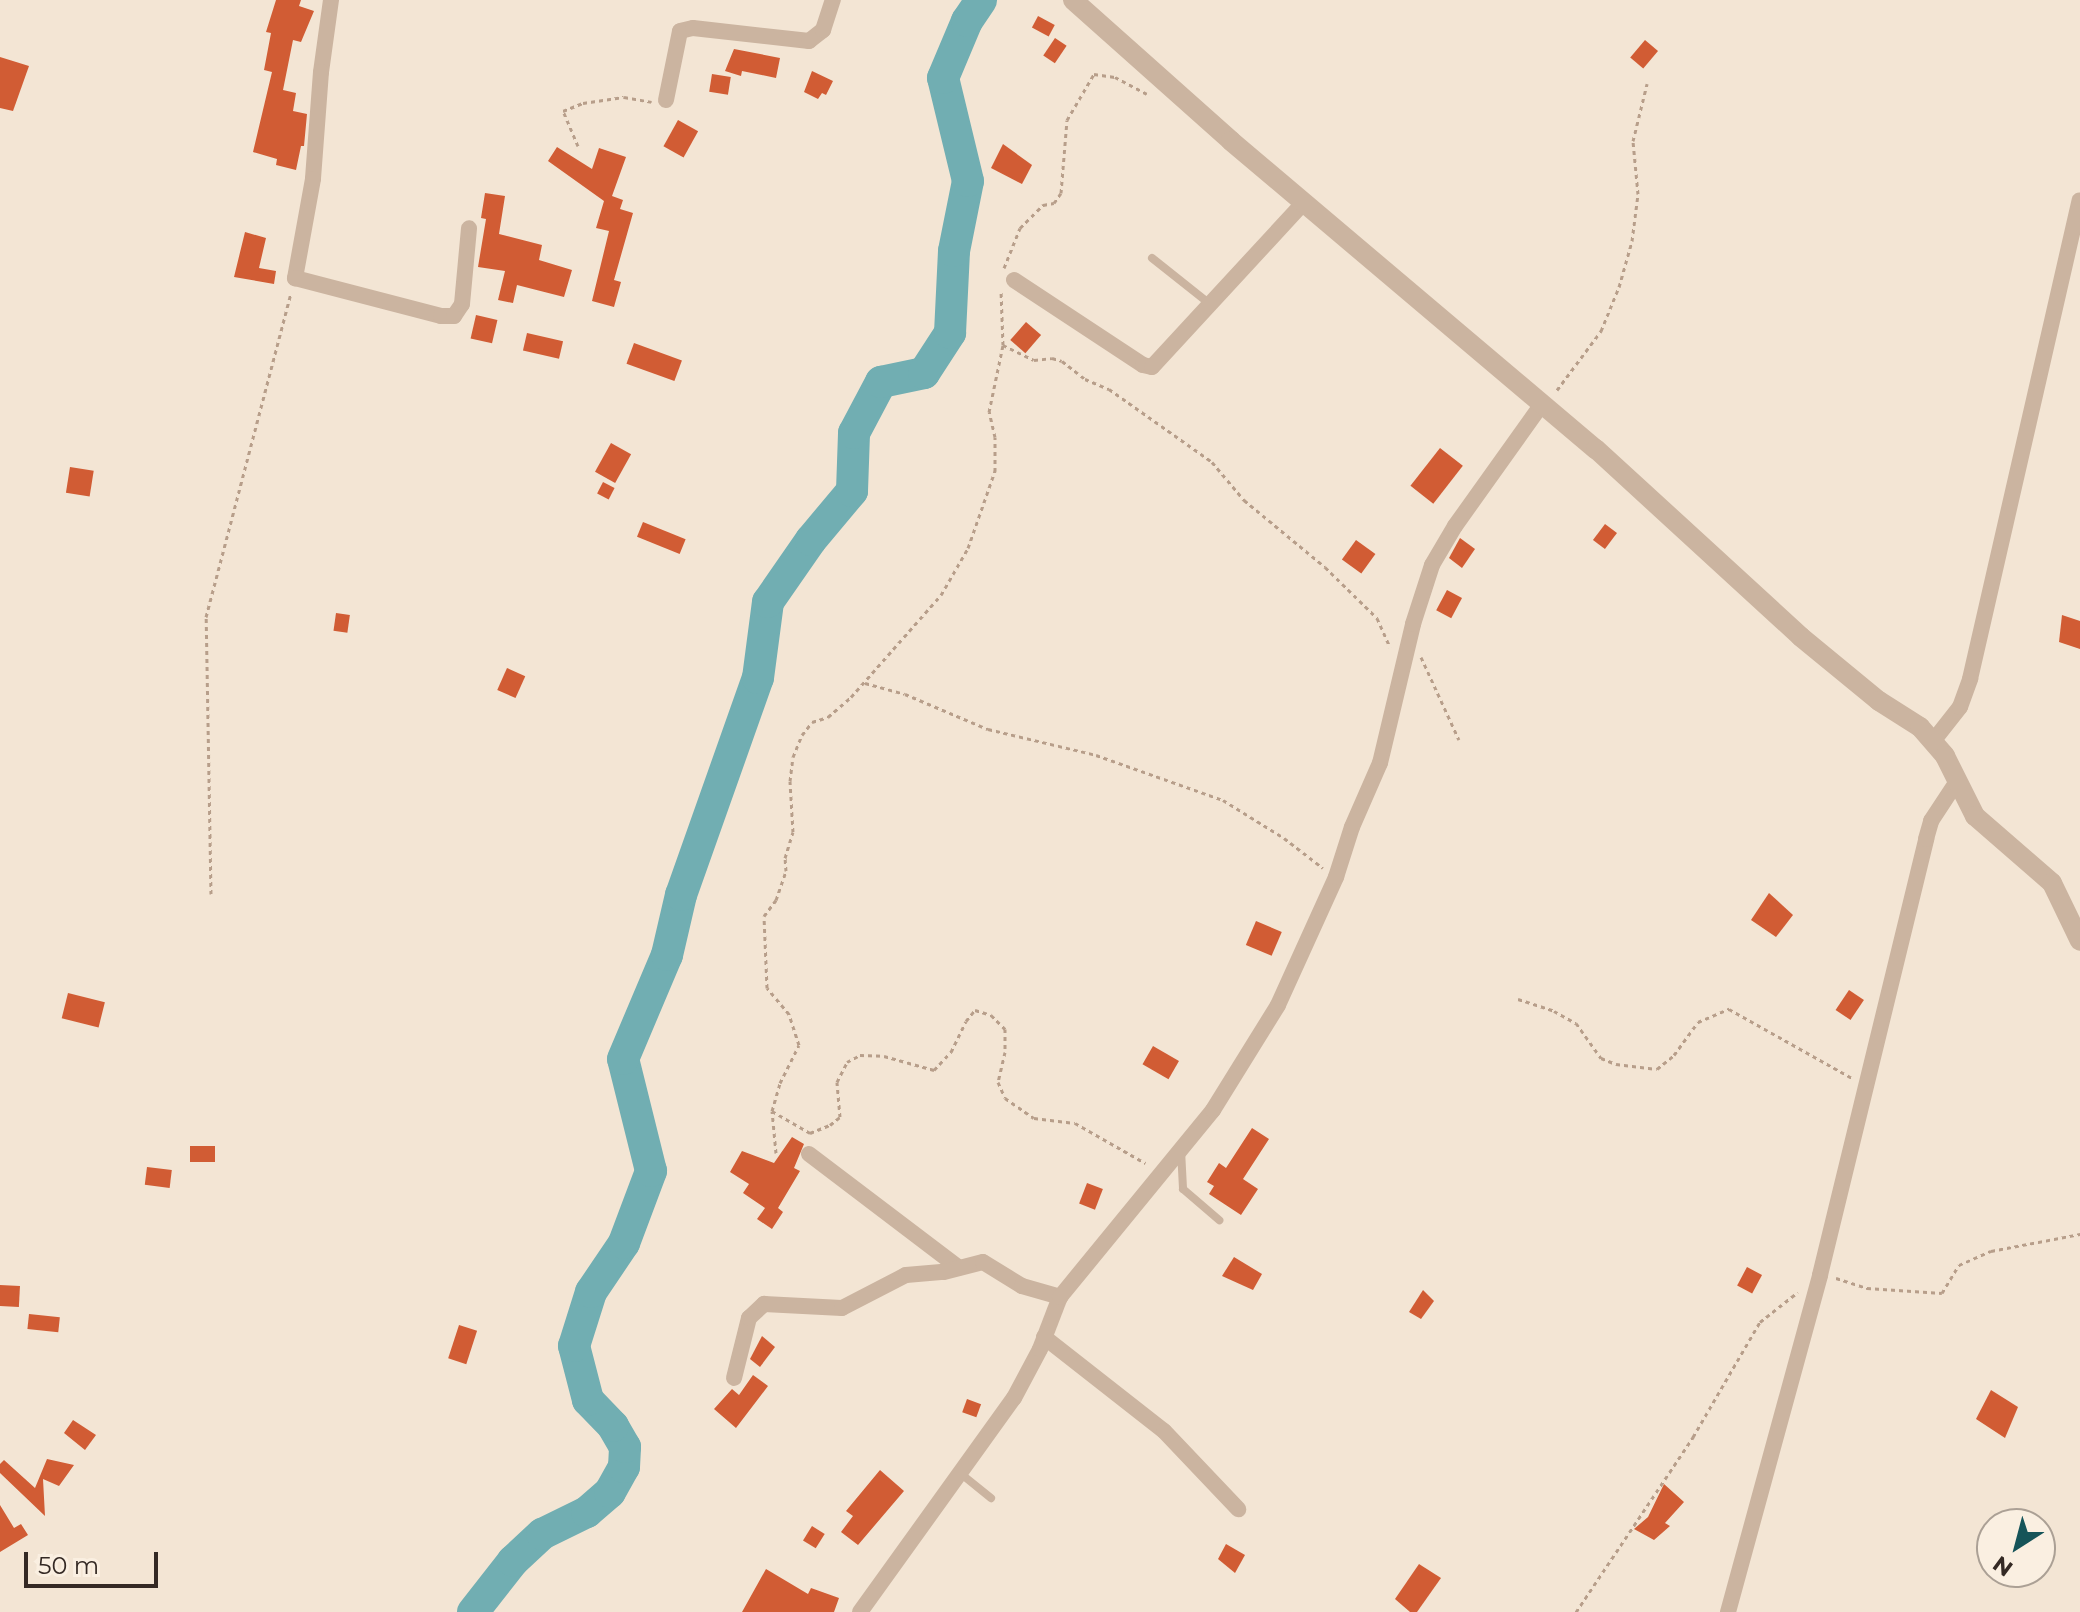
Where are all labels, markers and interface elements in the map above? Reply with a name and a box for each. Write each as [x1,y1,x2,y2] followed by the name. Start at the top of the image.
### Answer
[1976,1508,2056,1588] north arrow
[28,1536,162,1586] scale bar
[1988,1550,2018,1582] text: N
[38,1551,99,1580] text: 50 m

